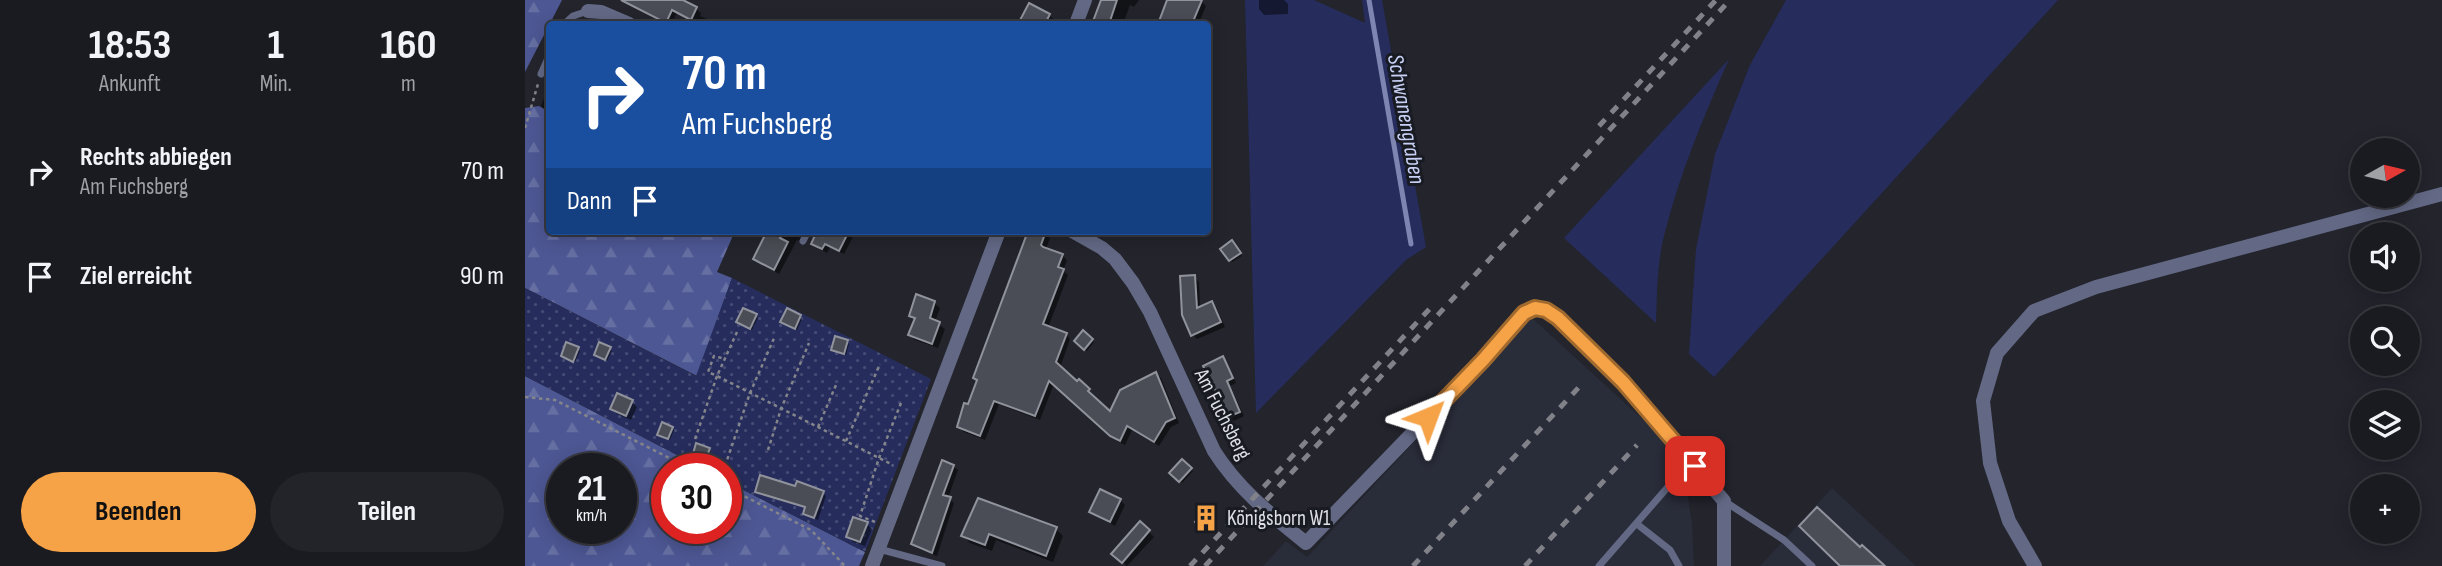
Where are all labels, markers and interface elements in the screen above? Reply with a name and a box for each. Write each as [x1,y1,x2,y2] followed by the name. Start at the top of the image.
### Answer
[88,20,171,71] text: 18:53
[268,20,284,71] text: 1
[380,20,437,71] text: 160
[682,45,767,104] text: 70 m
[567,49,658,140] icon: right
[1381,52,1431,187] water label: Schwanengraben
[99,70,161,98] text: Ankunft
[260,70,292,98] text: Min.
[401,70,416,98] text: m
[682,105,833,144] text: Am Fuchsberg
[2350,138,2420,208] north arrow
[2350,138,2420,544] map controls
[80,142,232,173] text: Rechts abbiegen
[21,153,59,191] icon: right
[461,156,504,187] text: 70 m
[80,173,188,201] text: Am Fuchsberg
[626,182,664,220] icon: arrive
[567,186,612,217] text: Dann
[2350,222,2420,292] button: sound
[21,258,59,296] icon: arrive
[80,261,192,292] text: Ziel erreicht
[460,261,504,292] text: 90 m
[2350,306,2420,376] button: search
[1189,364,1256,464] street label: Am Fuchsberg
[1391,380,1465,454] position arrow
[2350,390,2420,460] button: layers
[1665,436,1725,496] pin
[1676,447,1714,485] icon: arrive
[651,453,742,544] speed limit sign: 30
[577,468,606,511] text: 21
[21,472,256,552] button: Beenden
[270,472,504,552] button: Teilen
[2350,474,2420,544] button: +
[1191,503,1221,533] building icon: Königsborn W1
[576,505,607,526] text: km/h
[1227,506,1331,531] place label: Königsborn W1

